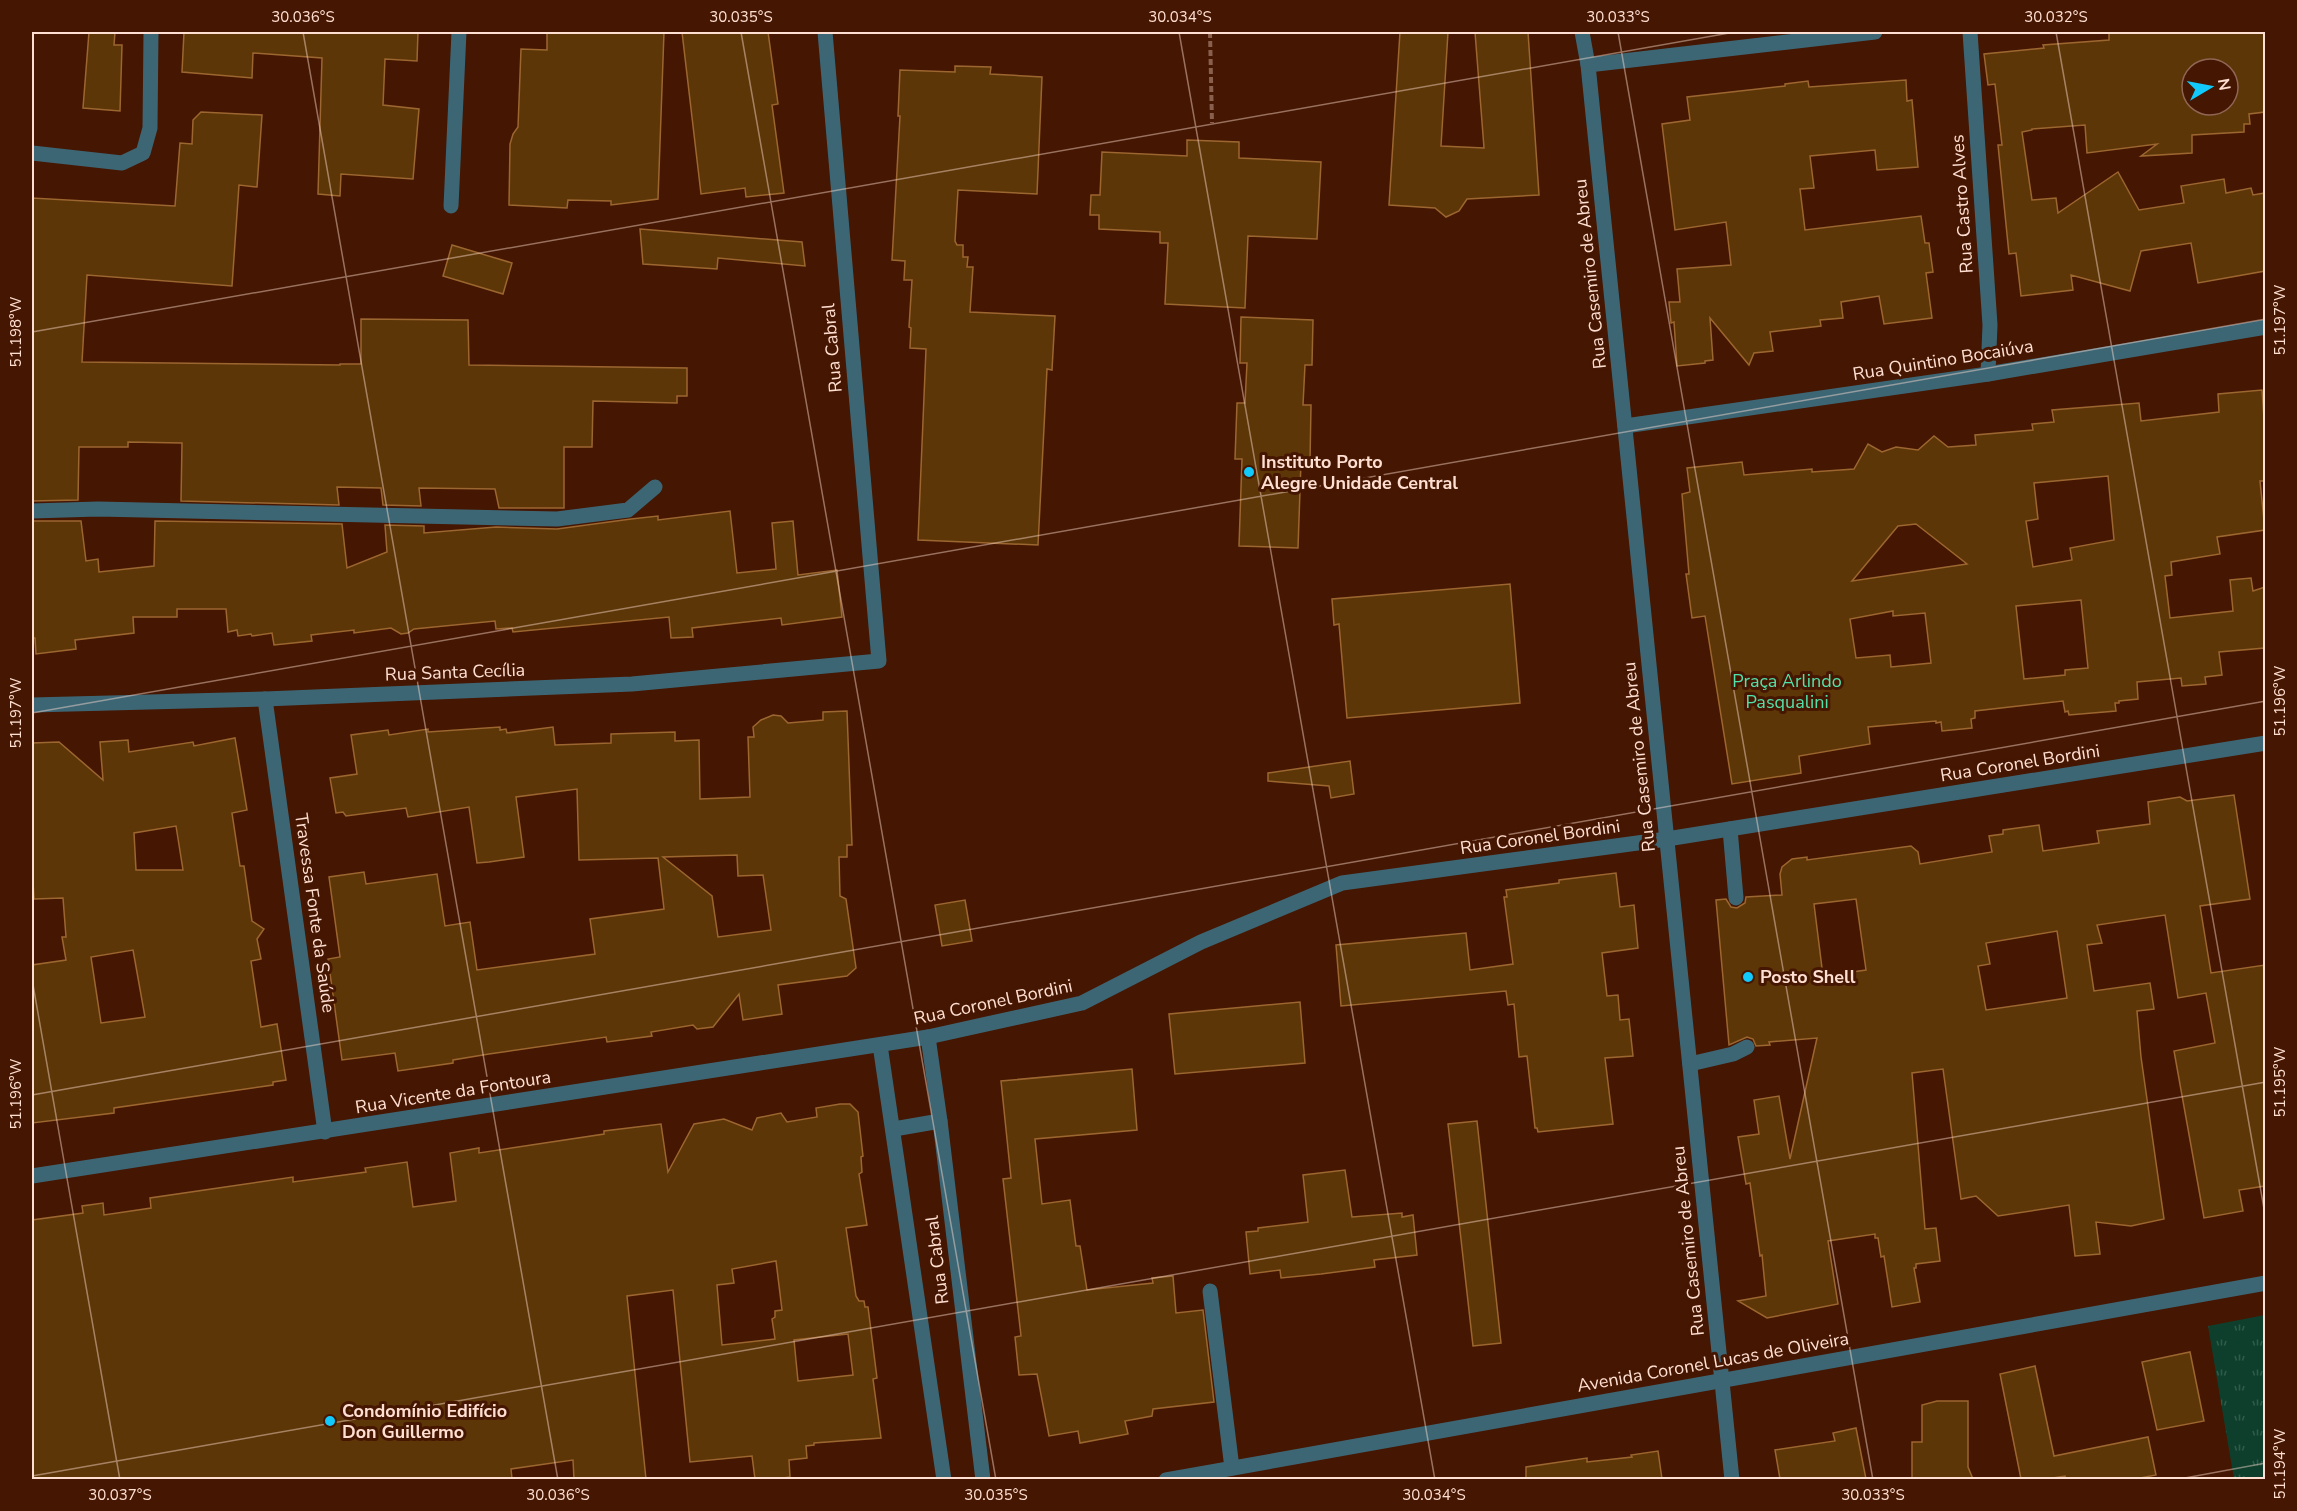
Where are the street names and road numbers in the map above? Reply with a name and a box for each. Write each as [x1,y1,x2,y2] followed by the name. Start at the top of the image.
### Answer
[1945,134,1979,274] street label: Rua Castro Alves
[1568,178,1612,370] street label: Rua Casemiro de Abreu
[816,302,848,394] street label: Rua Cabral
[1851,334,2035,386] street label: Rua Quintino Bocaiúva
[384,658,526,686] street label: Rua Santa Cecília
[1617,661,1661,853] street label: Rua Casemiro de Abreu
[1938,739,2102,787] street label: Rua Coronel Bordini
[289,812,341,1014] street label: Travessa Fonte da Saúde
[1458,814,1622,860] street label: Rua Coronel Bordini
[912,973,1074,1031] street label: Rua Coronel Bordini
[353,1065,553,1119] street label: Rua Vicente da Fontoura
[1666,1145,1710,1337] street label: Rua Casemiro de Abreu
[920,1214,954,1306] street label: Rua Cabral
[1575,1326,1851,1398] street label: Avenida Coronel Lucas de Oliveira

